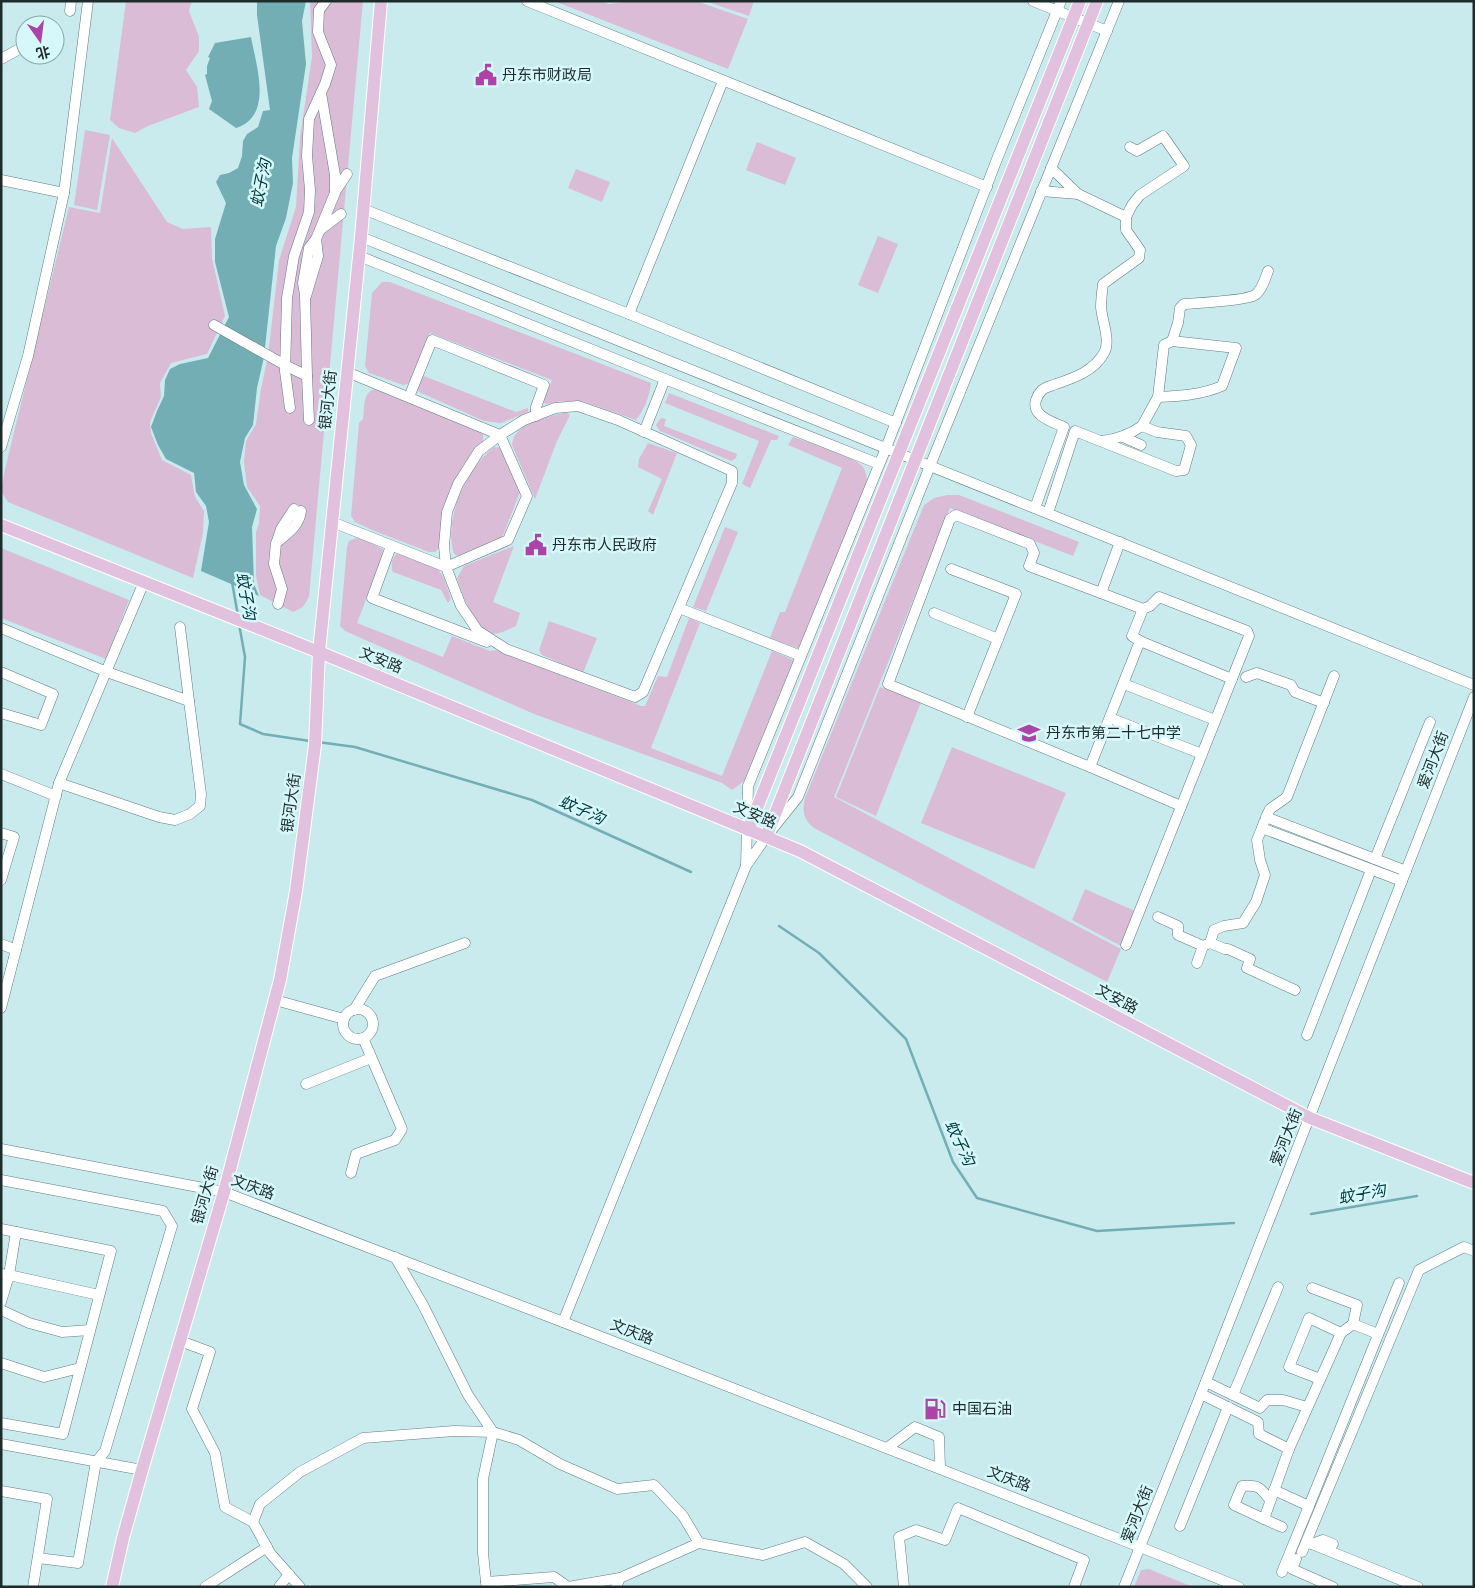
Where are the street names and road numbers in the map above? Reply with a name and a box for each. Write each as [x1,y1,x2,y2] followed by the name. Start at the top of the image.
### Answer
[315,369,341,431] street label: 银河大街
[356,642,406,678] street label: 文安路
[1413,728,1453,792] street label: 爱河大街
[277,772,305,834] street label: 银河大街
[730,797,780,833] street label: 文安路
[1092,980,1142,1018] street label: 文安路
[1265,1105,1307,1169] street label: 爱河大街
[187,1163,223,1227] street label: 银河大街
[228,1170,278,1204] street label: 文庆路
[607,1315,657,1349] street label: 文庆路
[984,1462,1034,1496] street label: 文庆路
[1116,1482,1158,1546] street label: 爱河大街

